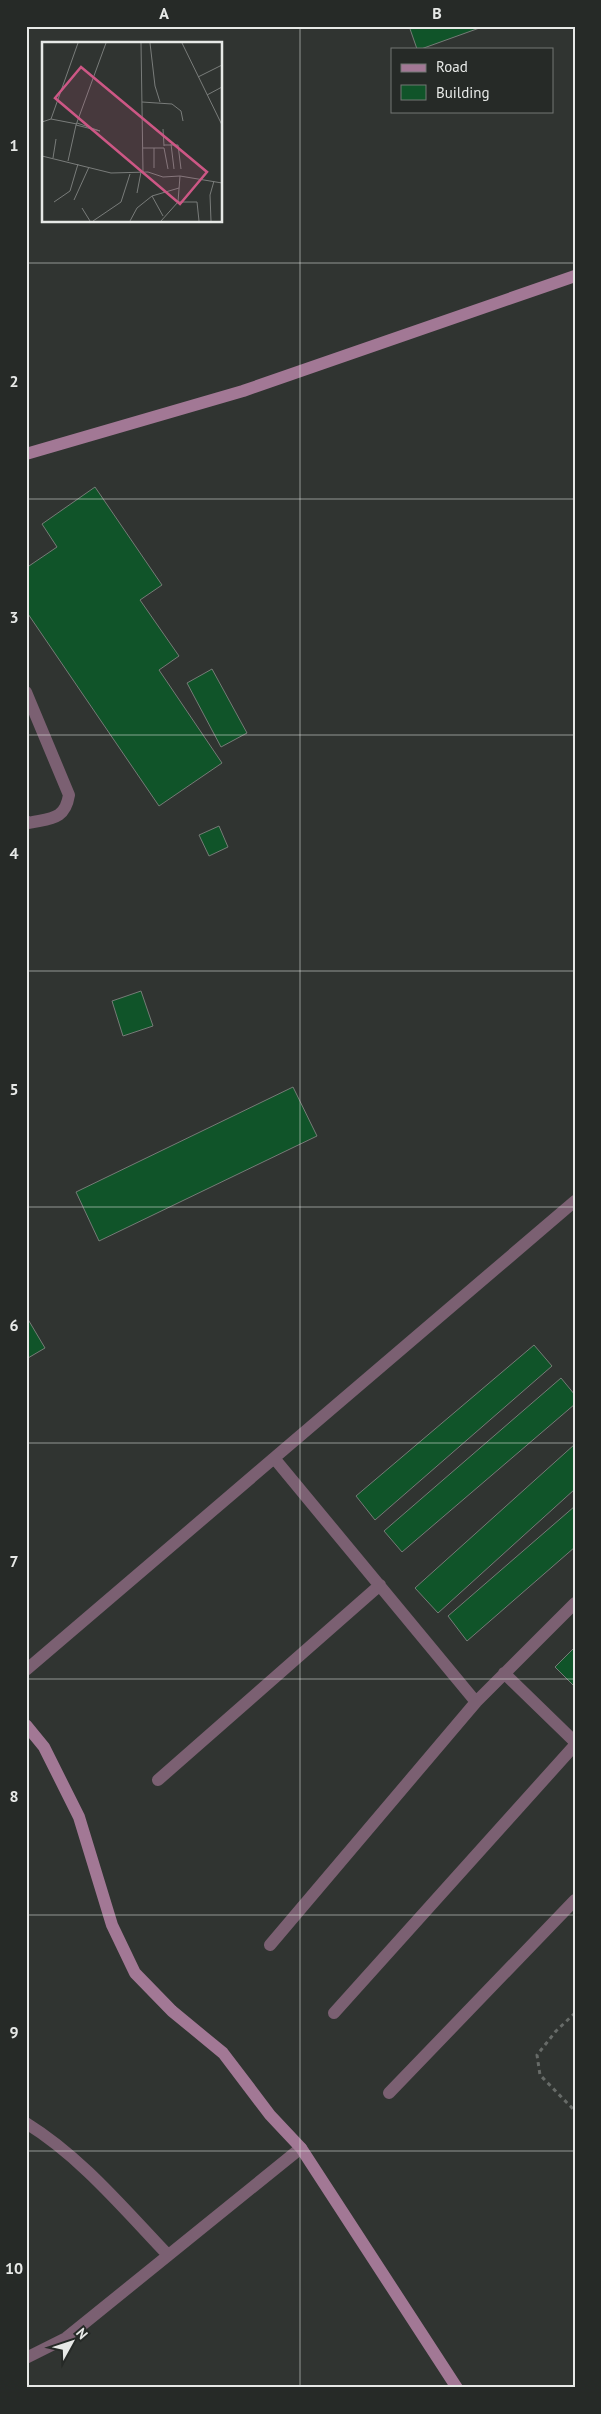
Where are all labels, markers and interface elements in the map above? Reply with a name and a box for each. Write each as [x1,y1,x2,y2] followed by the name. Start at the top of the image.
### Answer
[159,3,169,23] text: A
[432,3,442,23] text: B
[42,42,222,222] inset map
[391,48,554,112] legend
[436,57,468,76] text: Road
[436,83,490,102] text: Building
[9,135,19,155] text: 1
[9,371,19,391] text: 2
[9,607,19,627] text: 3
[9,843,19,863] text: 4
[9,1079,19,1099] text: 5
[9,1315,19,1335] text: 6
[9,1551,19,1571] text: 7
[9,1786,19,1806] text: 8
[9,2022,19,2042] text: 9
[5,2258,23,2278] text: 10
[48,2316,98,2366] north arrow
[72,2324,92,2343] text: N

